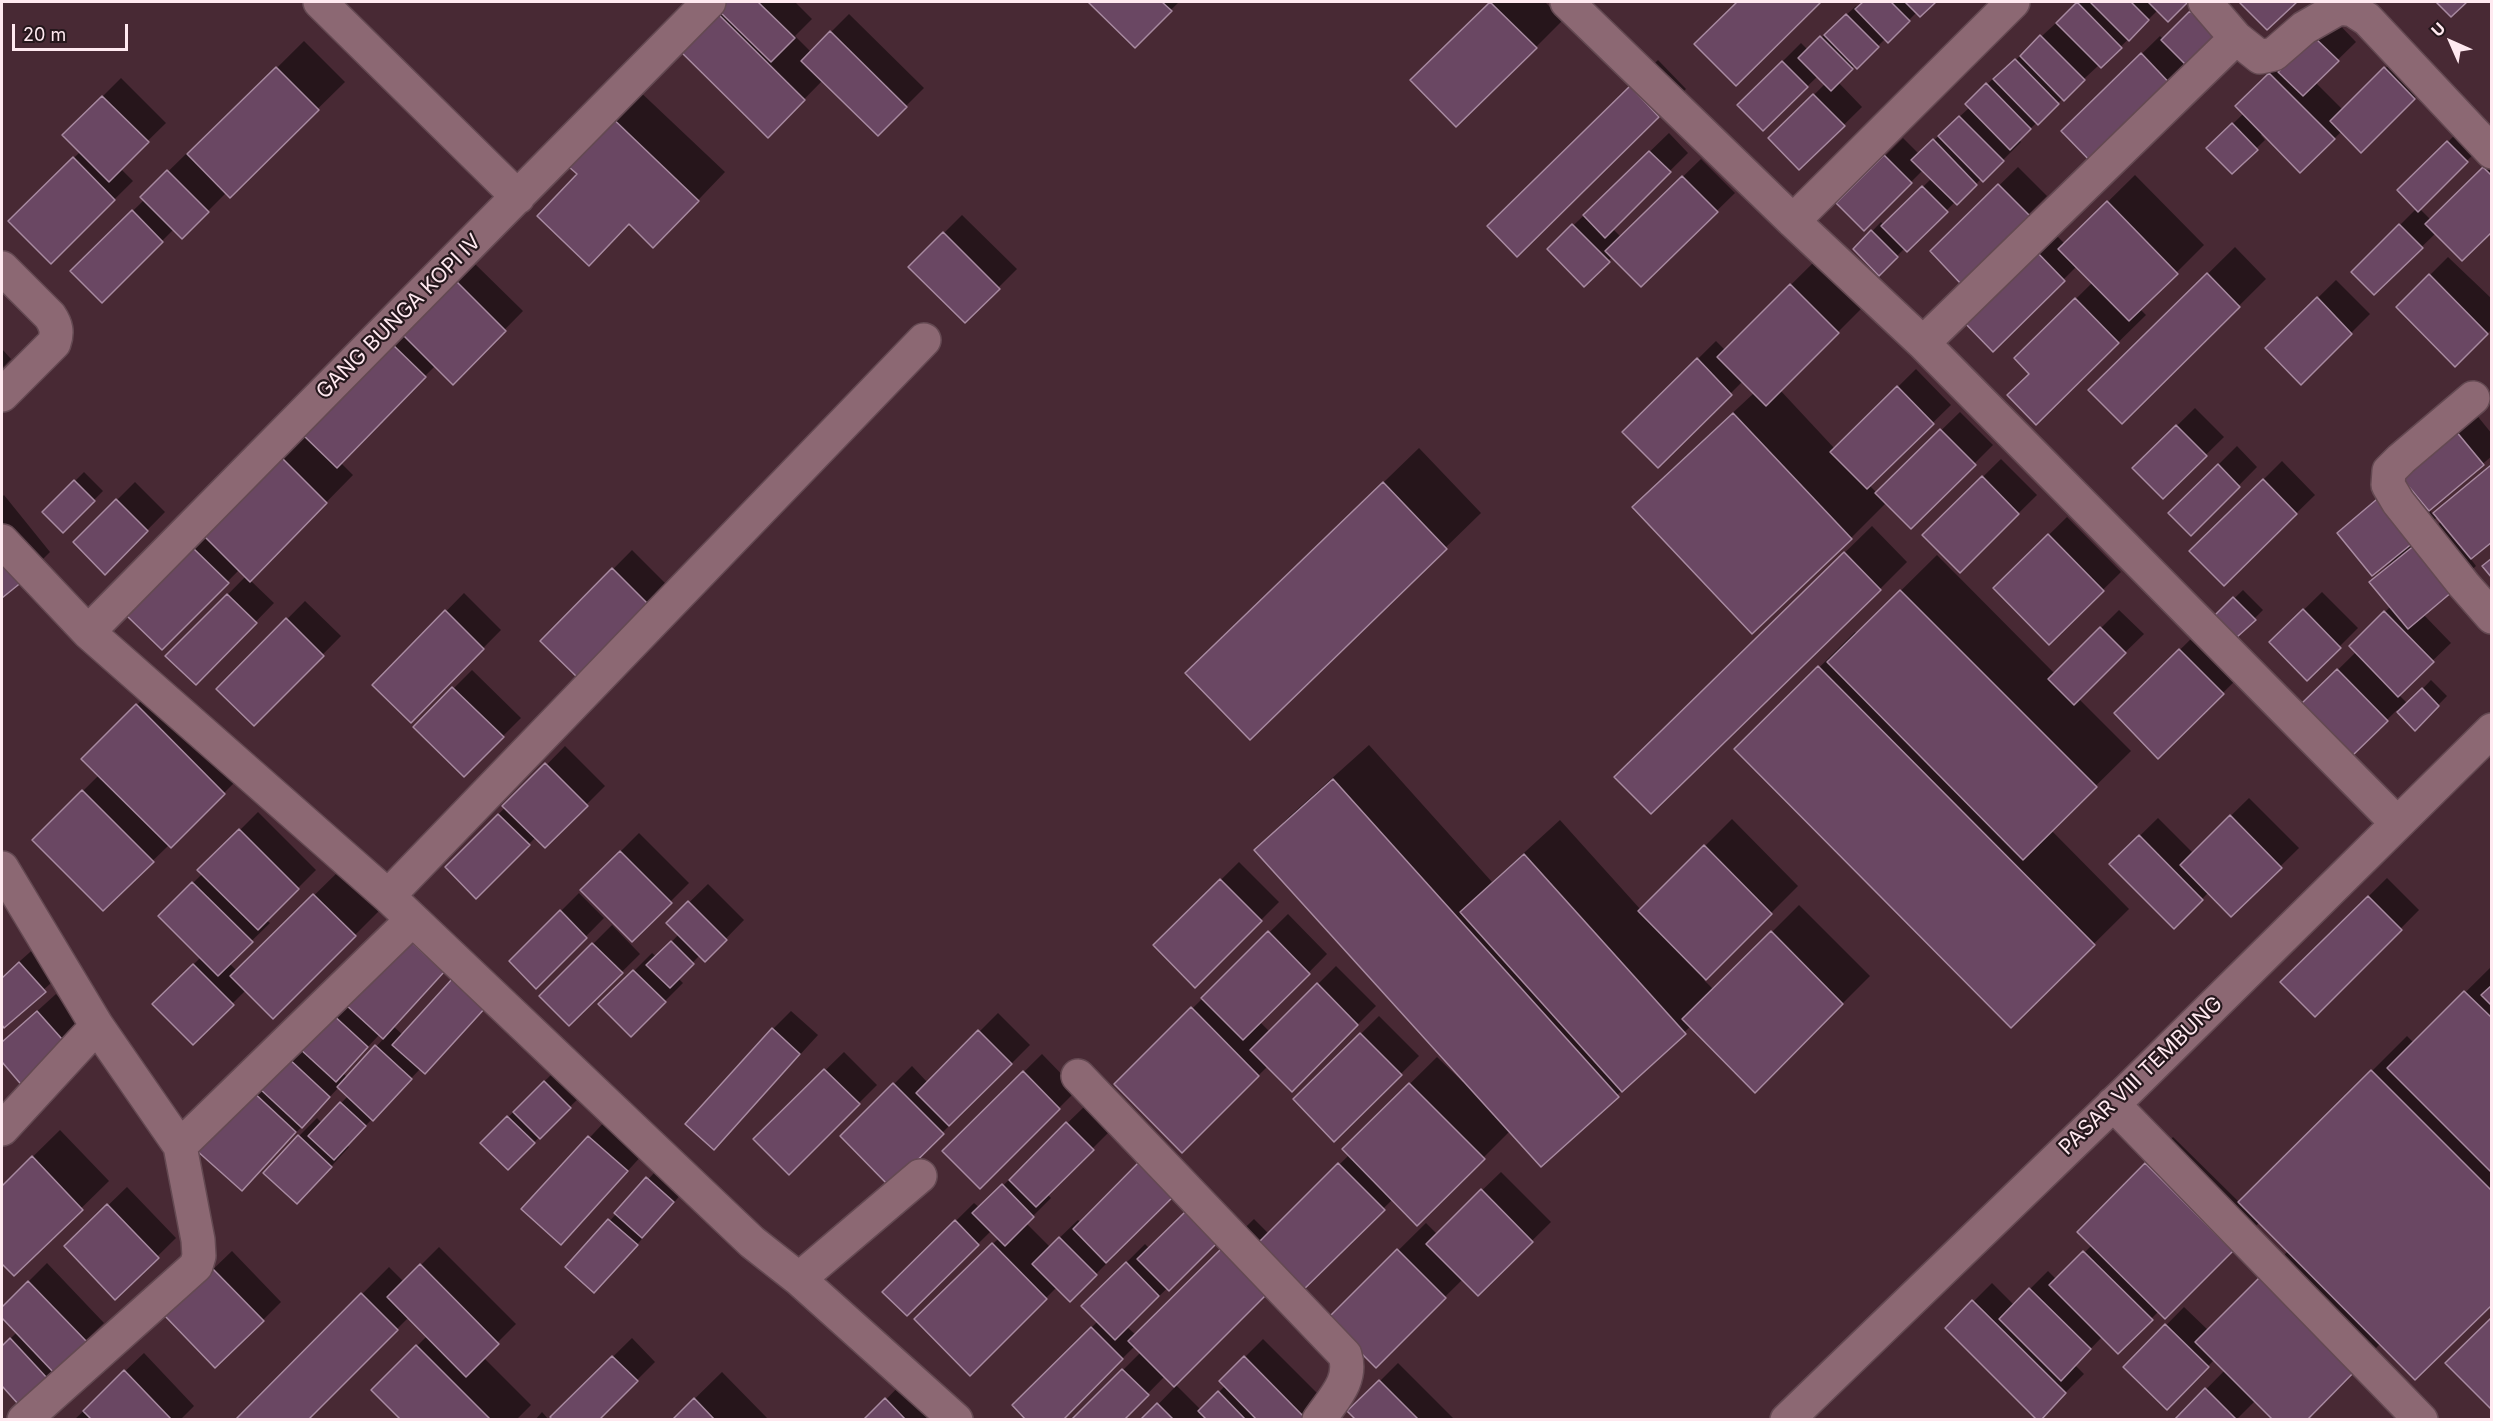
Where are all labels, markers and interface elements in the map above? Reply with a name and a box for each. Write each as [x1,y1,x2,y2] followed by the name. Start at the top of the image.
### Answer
[15,12,130,50] scale bar
[2421,12,2481,72] north arrow
[2427,18,2449,40] text: U
[23,24,66,45] text: 20 m
[311,229,487,405] street label: GANG BUNGA KOPI IV
[2054,992,2228,1160] street label: PASAR VIII TEMBUNG

